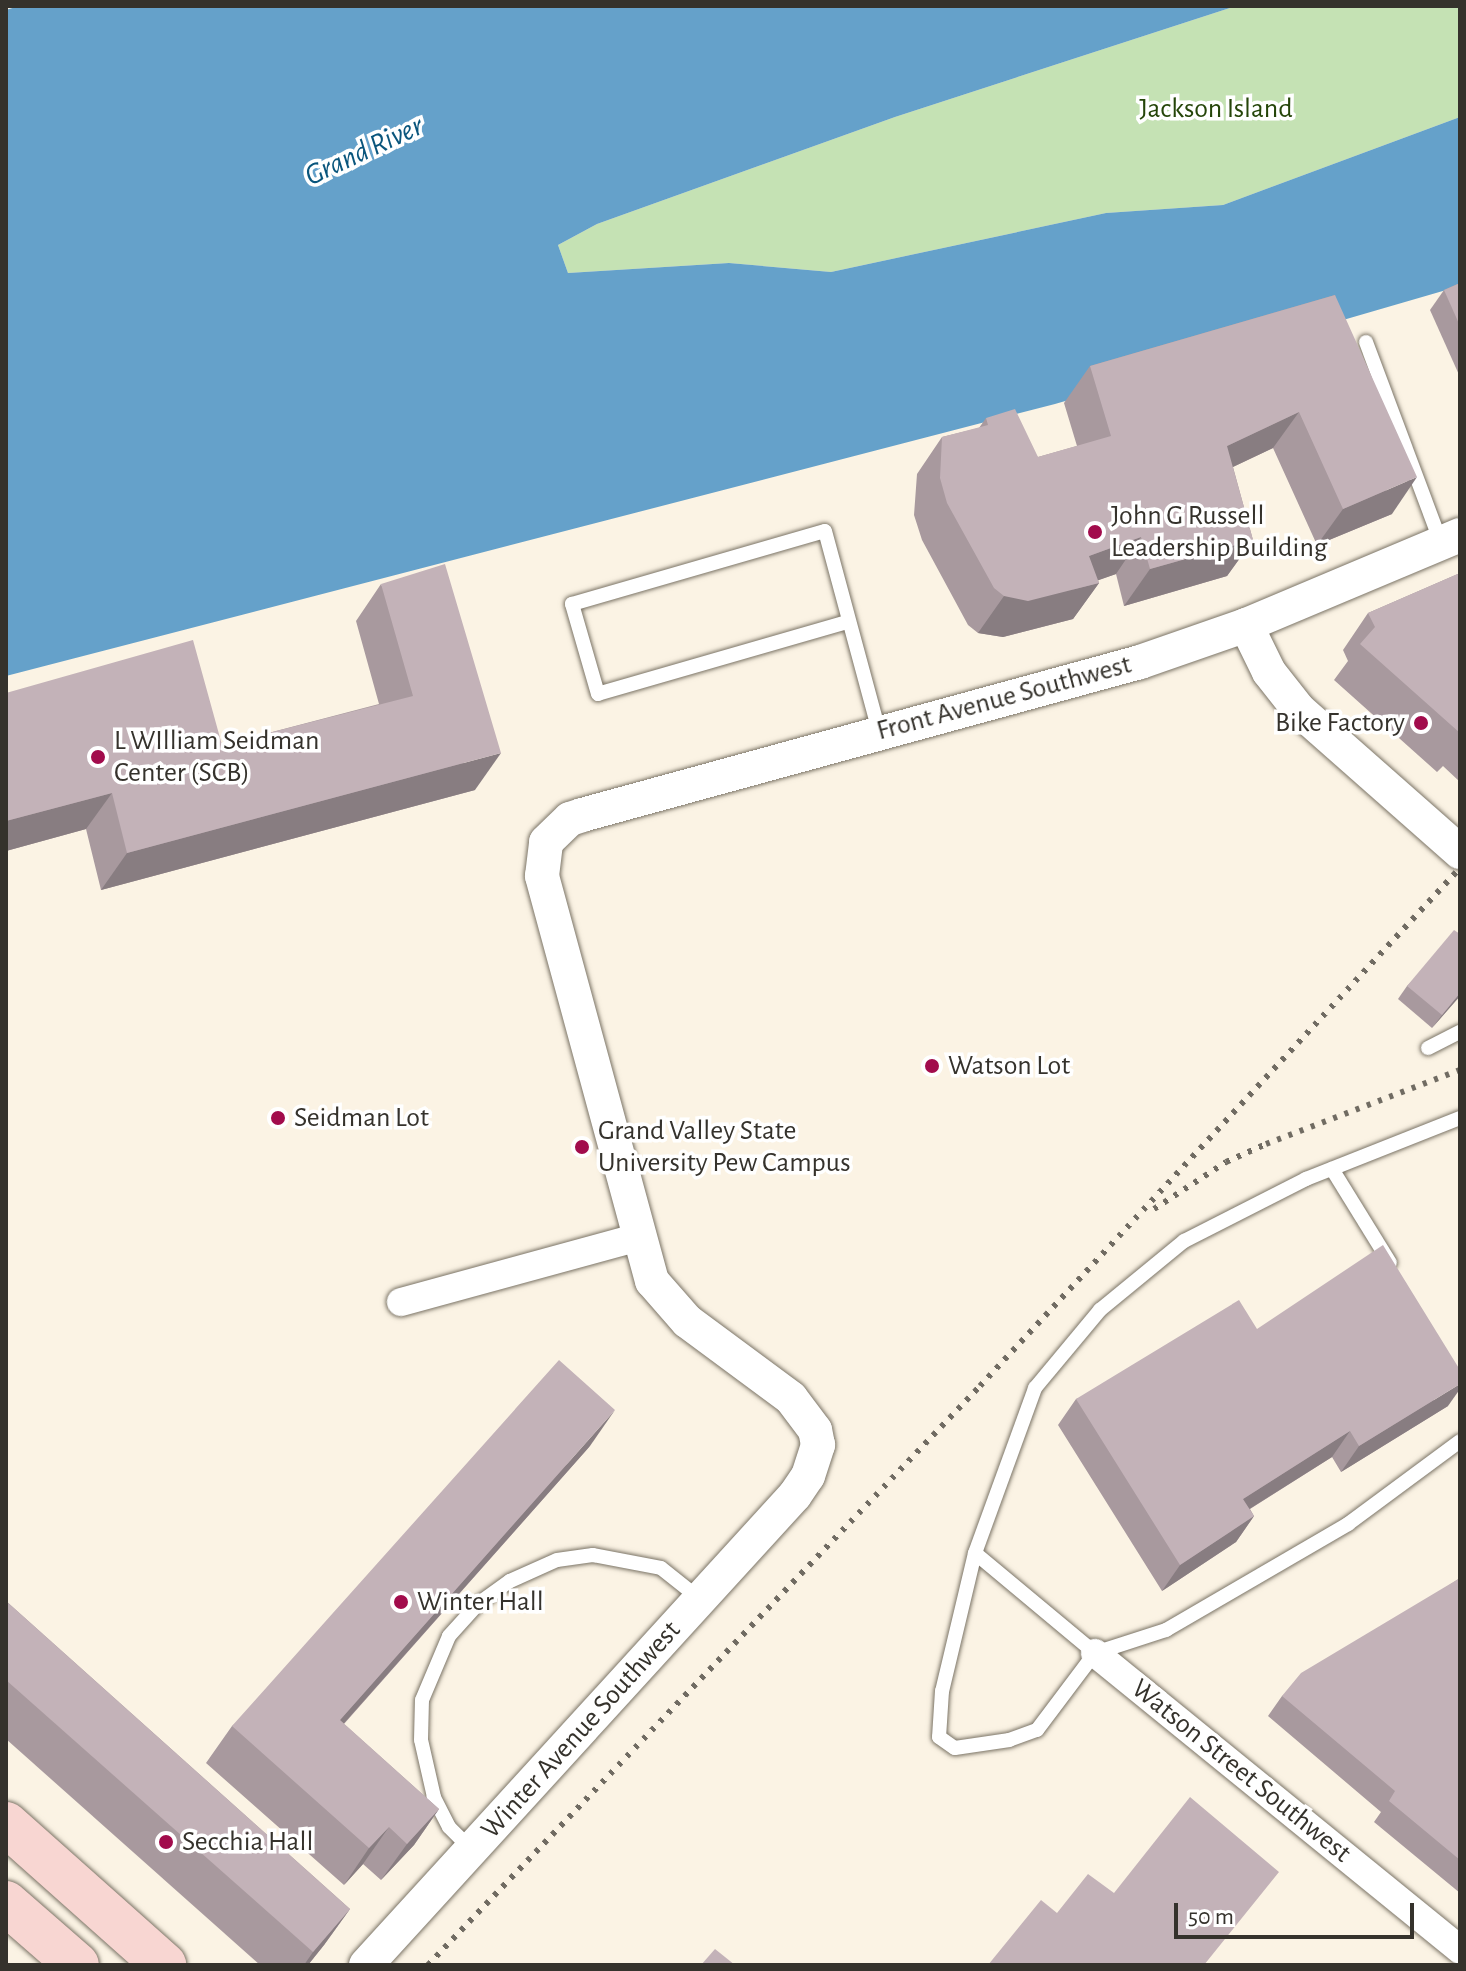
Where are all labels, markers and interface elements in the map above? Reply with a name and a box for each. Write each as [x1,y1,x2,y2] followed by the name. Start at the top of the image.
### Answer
[1139,92,1293,126] park label: Jackson Island
[299,108,429,194] water label: Grand River
[1111,499,1327,565] place label: John G Russell Leadership Building
[1086,523,1104,541] marker: John G Russell Leadership Building
[873,648,1135,748] street label: Front Avenue Southwest
[1275,706,1405,740] place label: Bike Factory
[1412,714,1430,732] marker: Bike Factory
[114,724,319,790] place label: L WIlliam Seidman Center (SCB)
[89,748,107,766] marker: L WIlliam Seidman Center (SCB)
[948,1049,1070,1083] place label: Watson Lot
[923,1057,941,1075] marker: Watson Lot
[294,1101,429,1135] place label: Seidman Lot
[269,1109,287,1127] marker: Seidman Lot
[598,1114,851,1180] place label: Grand Valley State University Pew Campus
[573,1138,591,1156] marker: Grand Valley State University Pew Campus
[417,1585,544,1619] place label: Winter Hall
[392,1593,410,1611] marker: Winter Hall
[474,1614,688,1846] street label: Winter Avenue Southwest
[1124,1672,1358,1870] street label: Watson Street Southwest
[182,1825,313,1859] place label: Secchia Hall
[157,1833,175,1851] marker: Secchia Hall
[1178,1887,1418,1937] scale bar
[1188,1905,1234,1929] text: 50 m

